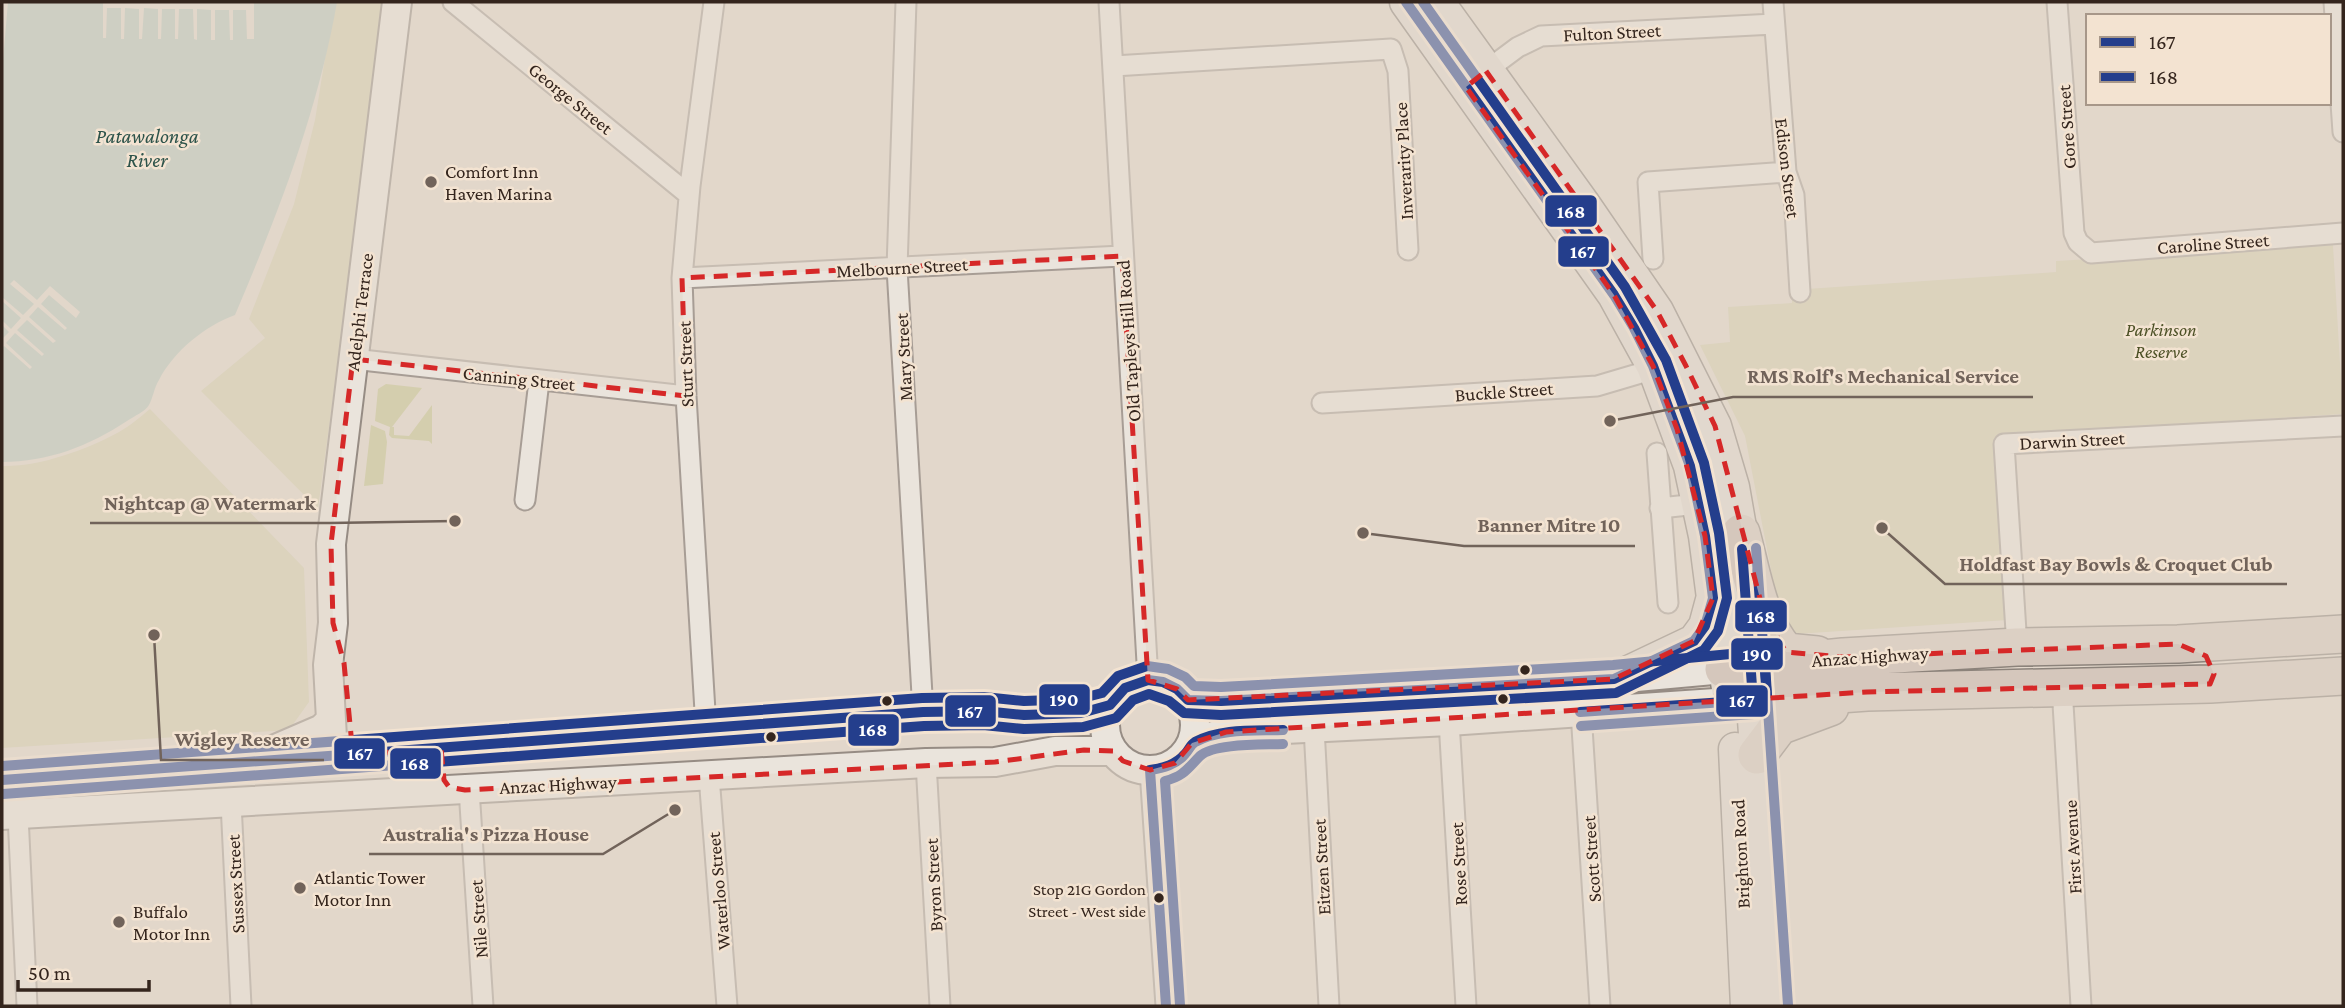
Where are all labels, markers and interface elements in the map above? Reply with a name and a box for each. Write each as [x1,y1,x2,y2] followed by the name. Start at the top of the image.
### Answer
[2086,14,2331,105] legend
[1563,19,1662,46] street label: Fulton Street
[2149,30,2176,54] text: 167
[525,58,617,139] street label: George Street
[2149,65,2178,89] text: 168
[2053,84,2080,170] street label: Gore Street
[1390,102,1417,220] street label: Inverarity Place
[1771,117,1804,220] street label: Edison Street
[95,124,199,172] water label: Patawalonga River
[445,161,552,204] place label: Comfort Inn Haven Marina
[423,174,439,190] marker: Comfort Inn Haven Marina
[1544,194,1598,228] line badge: 168
[1557,201,1585,222] text: 168
[2156,229,2270,258] street label: Caroline Street
[1557,235,1610,268] line badge: 167
[1570,241,1596,262] text: 167
[342,252,377,372] street label: Adelphi Terrace
[836,254,969,281] street label: Melbourne Street
[1112,259,1145,423] street label: Old Tapleys Hill Road
[891,312,916,402] street label: Mary Street
[2125,319,2197,362] park label: Parkinson Reserve
[673,320,698,408] street label: Sturt Street
[1733,355,2033,397] callout: RMS Rolf's Mechanical Service
[462,362,577,395] street label: Canning Street
[1747,364,2019,388] text: RMS Rolf's Mechanical Service
[1454,378,1555,405] street label: Buckle Street
[2019,427,2126,454] street label: Darwin Street
[90,481,330,523] callout: Nightcap @ Watermark
[104,491,317,515] text: Nightcap @ Watermark
[1464,504,1635,546] callout: Banner Mitre 10
[1477,513,1621,537] text: Banner Mitre 10
[1945,542,2287,584] callout: Holdfast Bay Bowls & Croquet Club
[1959,552,2273,576] text: Holdfast Bay Bowls & Croquet Club
[1734,599,1788,633] line badge: 168
[1747,606,1775,627] text: 168
[1730,637,1784,671] line badge: 190
[1811,642,1930,671] street label: Anzac Highway
[1742,644,1772,665] text: 190
[1518,663,1532,677] unlabelled marker
[1038,683,1091,716] line badge: 190
[1715,684,1769,718] line badge: 167
[1049,689,1079,710] text: 190
[1729,690,1755,711] text: 167
[1496,692,1510,706] unlabelled marker
[880,694,894,708] unlabelled marker
[944,694,997,728] line badge: 167
[957,701,983,722] text: 167
[847,713,900,747] line badge: 168
[161,718,324,760] callout: Wigley Reserve
[859,719,887,740] text: 168
[173,727,310,751] text: Wigley Reserve
[764,730,778,744] unlabelled marker
[333,737,386,770] line badge: 167
[347,743,373,764] text: 167
[389,747,442,780] line badge: 168
[401,753,429,774] text: 168
[499,771,617,798] street label: Anzac Highway
[1727,799,1754,909] street label: Brighton Road
[2060,799,2085,895] street label: First Avenue
[369,812,603,854] callout: Australia's Pizza House
[1578,814,1605,903] street label: Scott Street
[1308,818,1335,916] street label: Eitzen Street
[1446,821,1471,906] street label: Rose Street
[382,822,589,846] text: Australia's Pizza House
[703,830,734,951] street label: Waterloo Street
[222,833,249,934] street label: Sussex Street
[921,837,946,932] street label: Byron Street
[314,867,426,910] place label: Atlantic Tower Motor Inn
[465,878,492,959] street label: Nile Street
[292,880,308,896] marker: Atlantic Tower Motor Inn
[1028,880,1146,921] place label: Stop 21G Gordon Street - West side
[1152,891,1166,905] marker: Stop 21G Gordon Street - West side
[133,901,210,944] place label: Buffalo Motor Inn
[111,914,127,930] marker: Buffalo Motor Inn
[18,948,149,992] scale bar
[28,961,71,985] text: 50 m

